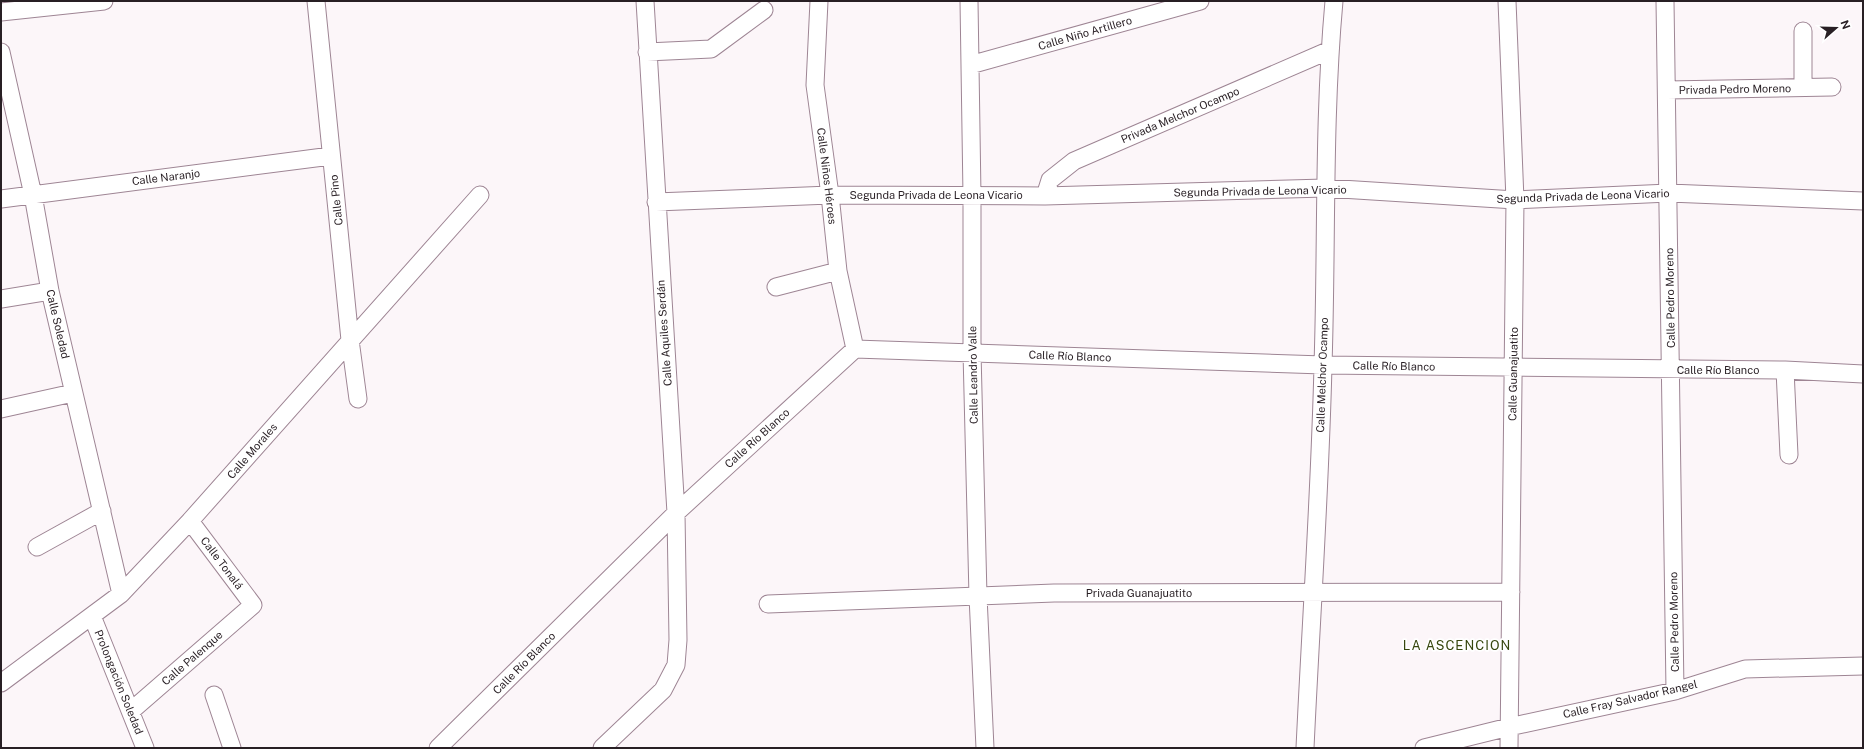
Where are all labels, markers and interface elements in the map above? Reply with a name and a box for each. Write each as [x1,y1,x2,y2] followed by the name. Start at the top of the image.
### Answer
[1816,8,1856,48] north arrow
[1037,14,1133,52] street label: Calle Niño Artillero
[1838,18,1853,31] text: N
[1679,82,1791,96] street label: Privada Pedro Moreno
[1119,85,1241,145] street label: Privada Melchor Ocampo
[815,127,839,225] street label: Calle Niños Héroes
[131,167,201,187] street label: Calle Naranjo
[327,174,345,226] street label: Calle Pino
[1173,183,1347,199] street label: Segunda Privada de Leona Vicario
[1496,187,1670,205] street label: Segunda Privada de Leona Vicario
[849,189,1023,201] street label: Segunda Privada de Leona Vicario
[1663,248,1677,348] street label: Calle Pedro Moreno
[654,280,674,386] street label: Calle Aquiles Serdán
[44,288,72,360] street label: Calle Soledad
[1314,317,1330,433] street label: Calle Melchor Ocampo
[966,326,980,424] street label: Calle Leandro Valle
[1506,327,1520,421] street label: Calle Guanajuatito
[1028,349,1112,363] street label: Calle Río Blanco
[1353,359,1435,373] street label: Calle Río Blanco
[1677,364,1759,376] street label: Calle Río Blanco
[722,406,792,470] street label: Calle Río Blanco
[225,421,280,481] street label: Calle Morales
[198,534,246,592] street label: Calle Tonalá
[1667,572,1681,672] street label: Calle Pedro Moreno
[1086,587,1192,599] street label: Privada Guanajuatito
[92,628,146,736] street label: Prolongación Soledad
[159,628,225,688] street label: Calle Palenque
[491,630,557,696] street label: Calle Río Blanco
[1403,638,1511,653] district label: LA ASCENCION
[1562,678,1698,720] street label: Calle Fray Salvador Rangel

